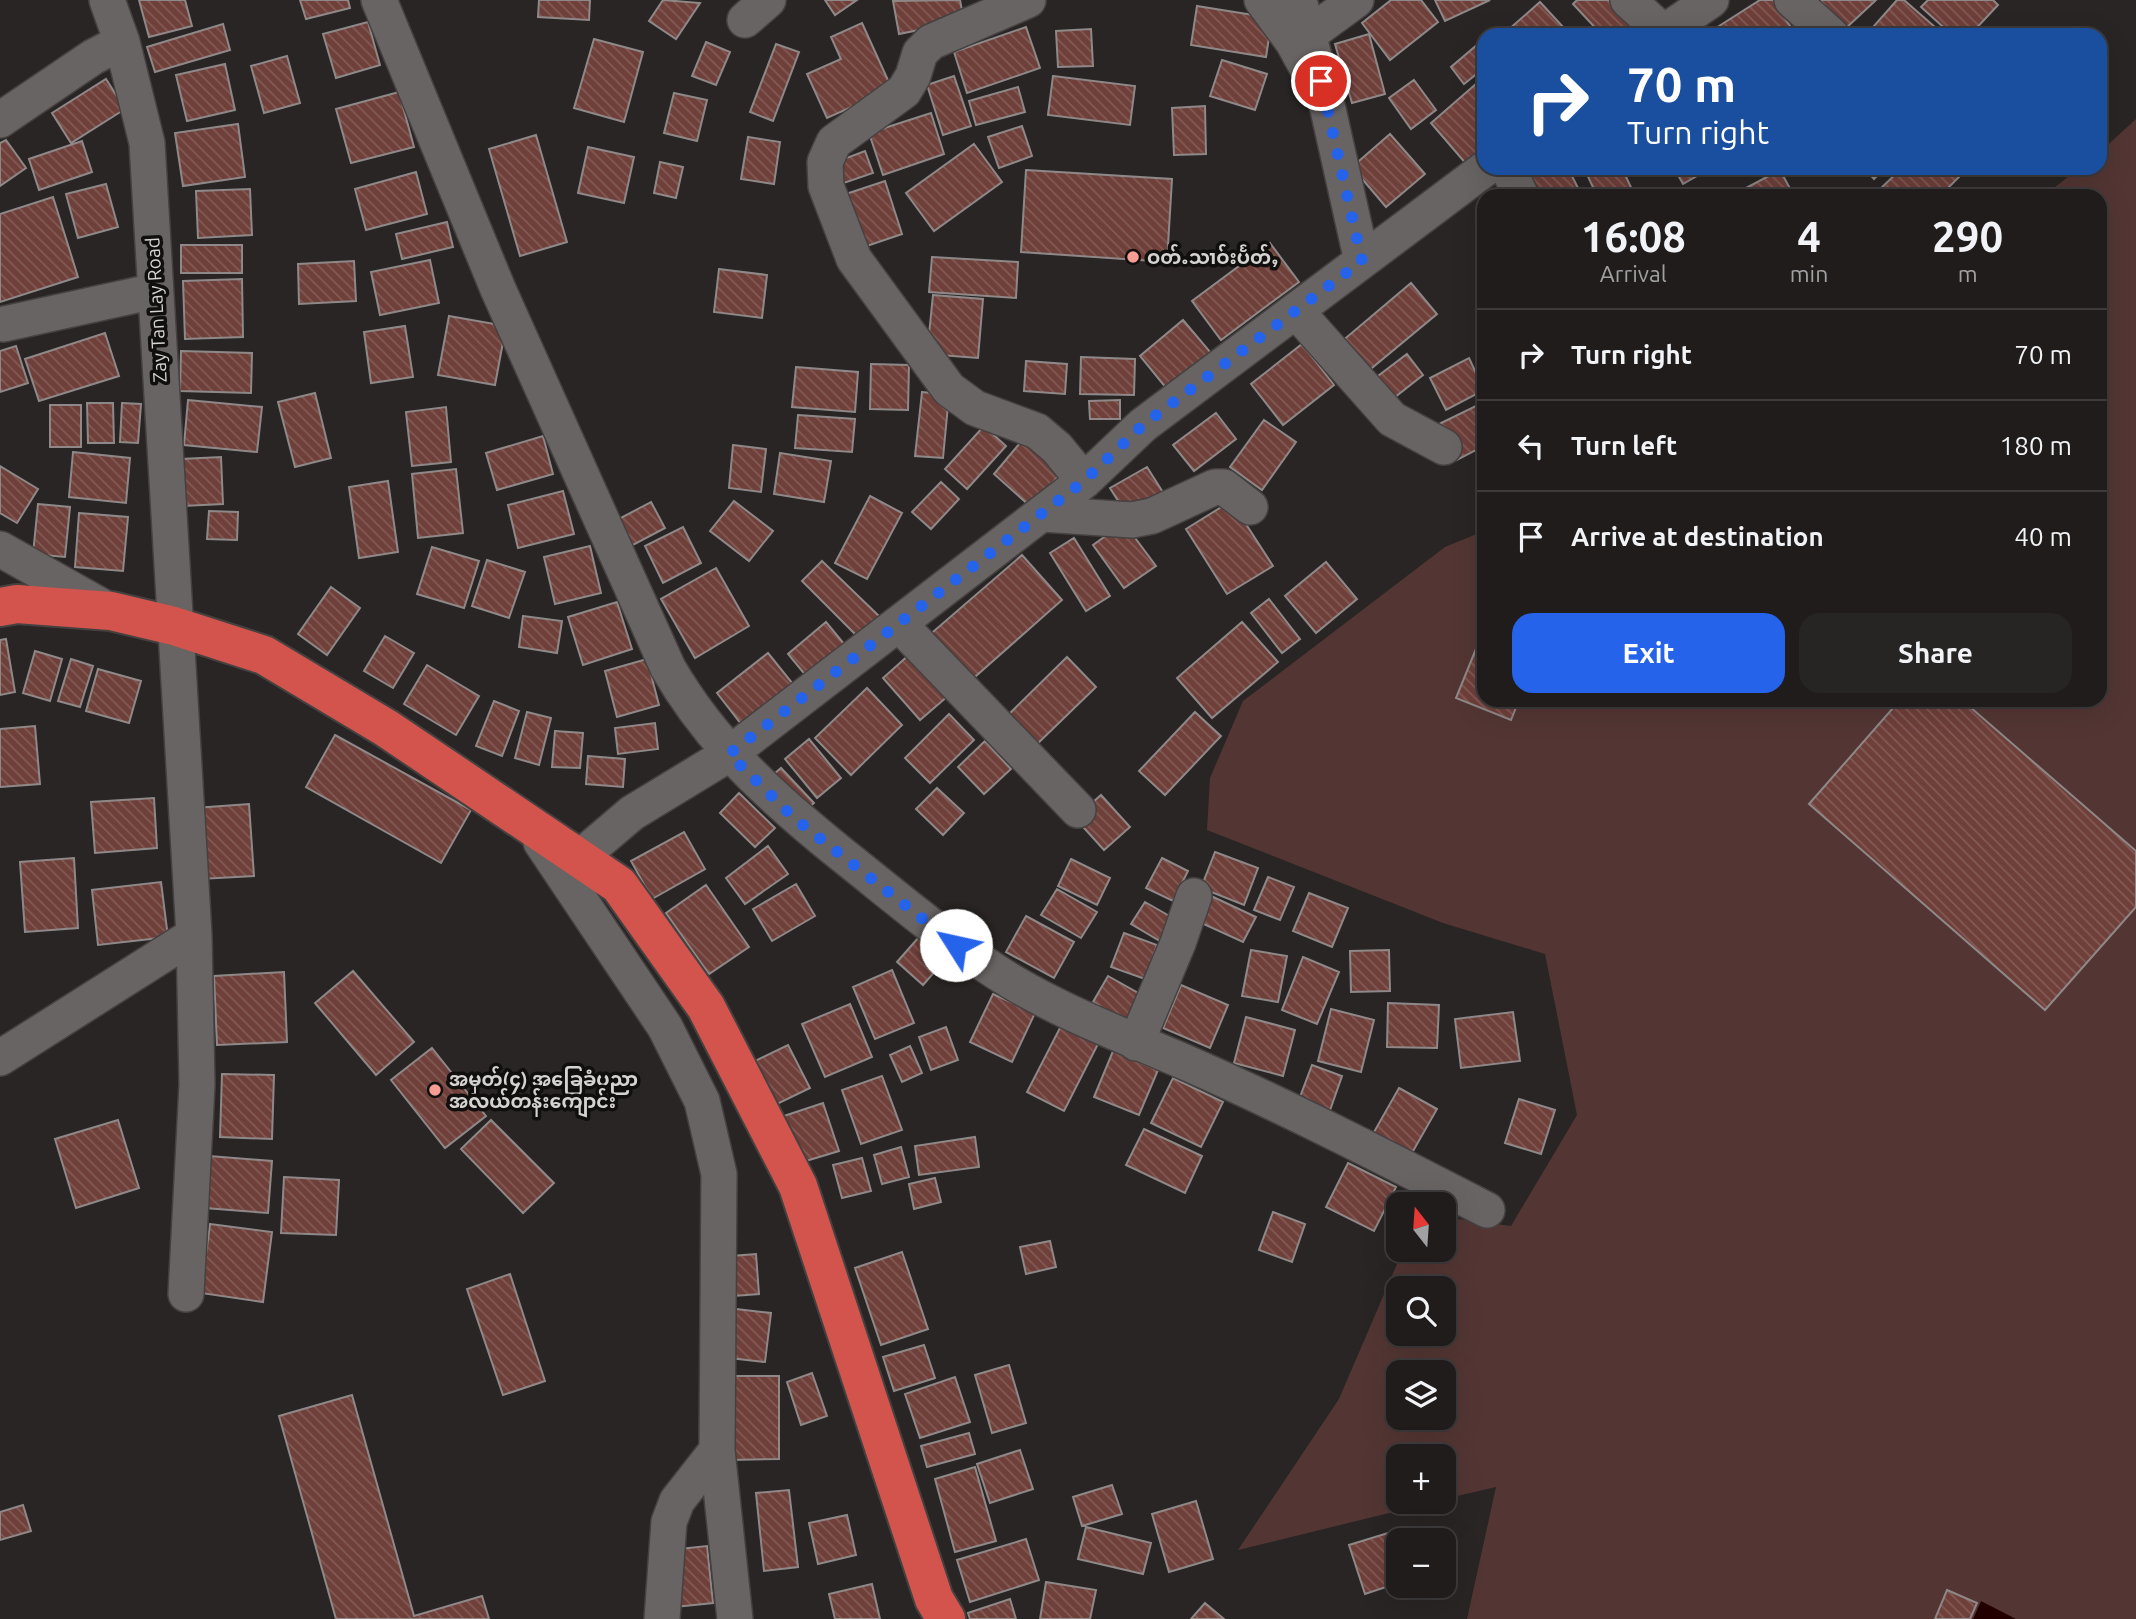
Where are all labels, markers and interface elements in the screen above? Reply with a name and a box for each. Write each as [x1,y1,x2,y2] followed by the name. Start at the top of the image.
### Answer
[1291,51,1351,111] pin
[1512,56,1603,147] icon: right
[1627,56,1736,111] text: 70 m
[1302,62,1340,100] icon: arrive
[1627,114,1769,150] text: Turn right
[1581,213,1686,260] text: 16:08
[1797,213,1821,260] text: 4
[1932,213,2003,260] text: 290
[141,237,171,383] street label: Zay Tan Lay Road
[1147,244,1279,268] place label: ဝတ်ႉသၢဝ်းပႅတ်ႇ
[1125,249,1141,265] marker: ဝတ်ႉသၢဝ်းပႅတ်ႇ
[1600,261,1667,286] text: Arrival
[1790,261,1828,286] text: min
[1958,261,1978,286] text: m
[1512,336,1550,374] icon: right
[1571,340,1692,369] text: Turn right
[2014,340,2072,369] text: 70 m
[1512,427,1550,465] icon: left
[1571,431,1677,460] text: Turn left
[2000,431,2072,460] text: 180 m
[1512,518,1550,556] icon: arrive
[1571,522,1824,551] text: Arrive at destination
[2014,522,2072,551] text: 40 m
[1512,613,1785,693] button: Exit
[1799,613,2072,693] button: Share
[919,908,993,982] position arrow
[449,1066,638,1118] place label: အမှတ်(၄) အခြေခံပညာ အလယ်တန်းကျောင်း
[427,1082,443,1098] marker: အမှတ်(၄) အခြေခံပညာ အလယ်တန်းကျောင်း
[1386,1192,1456,1262] north arrow
[1386,1192,1456,1598] map controls
[1386,1276,1456,1346] button: search
[1386,1360,1456,1430] button: layers
[1386,1444,1456,1514] button: +
[1386,1528,1456,1598] button: −

